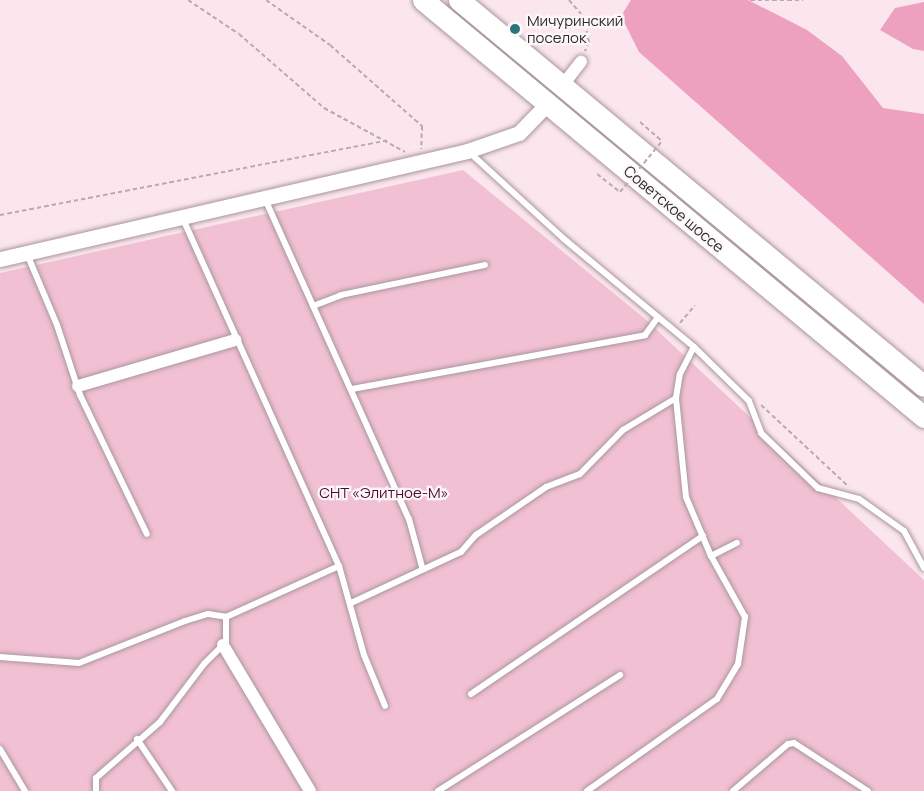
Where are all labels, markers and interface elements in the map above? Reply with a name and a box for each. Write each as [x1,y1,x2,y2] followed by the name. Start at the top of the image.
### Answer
[527,11,623,46] place label: Мичуринский поселок
[508,22,522,36] marker: Мичуринский поселок
[620,162,728,256] street label: Советское шоссе
[319,484,449,502] park label: СНТ «Элитное-М»

